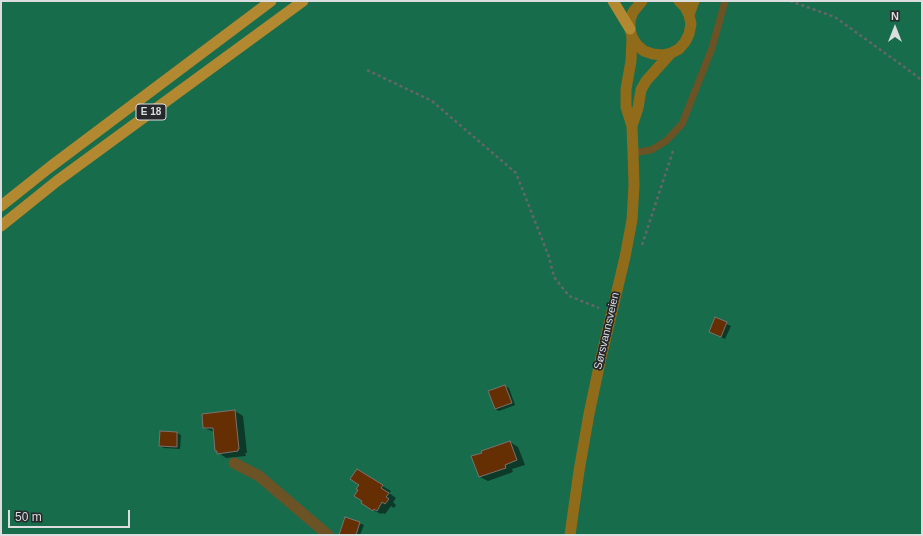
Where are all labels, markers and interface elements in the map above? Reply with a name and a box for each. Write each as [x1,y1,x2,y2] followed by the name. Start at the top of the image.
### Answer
[875,8,915,48] north arrow
[891,10,899,22] text: N
[136,104,166,120] road number: E 18
[592,291,622,371] street label: Sørsvannsveien
[10,502,132,528] scale bar
[15,510,42,524] text: 50 m

